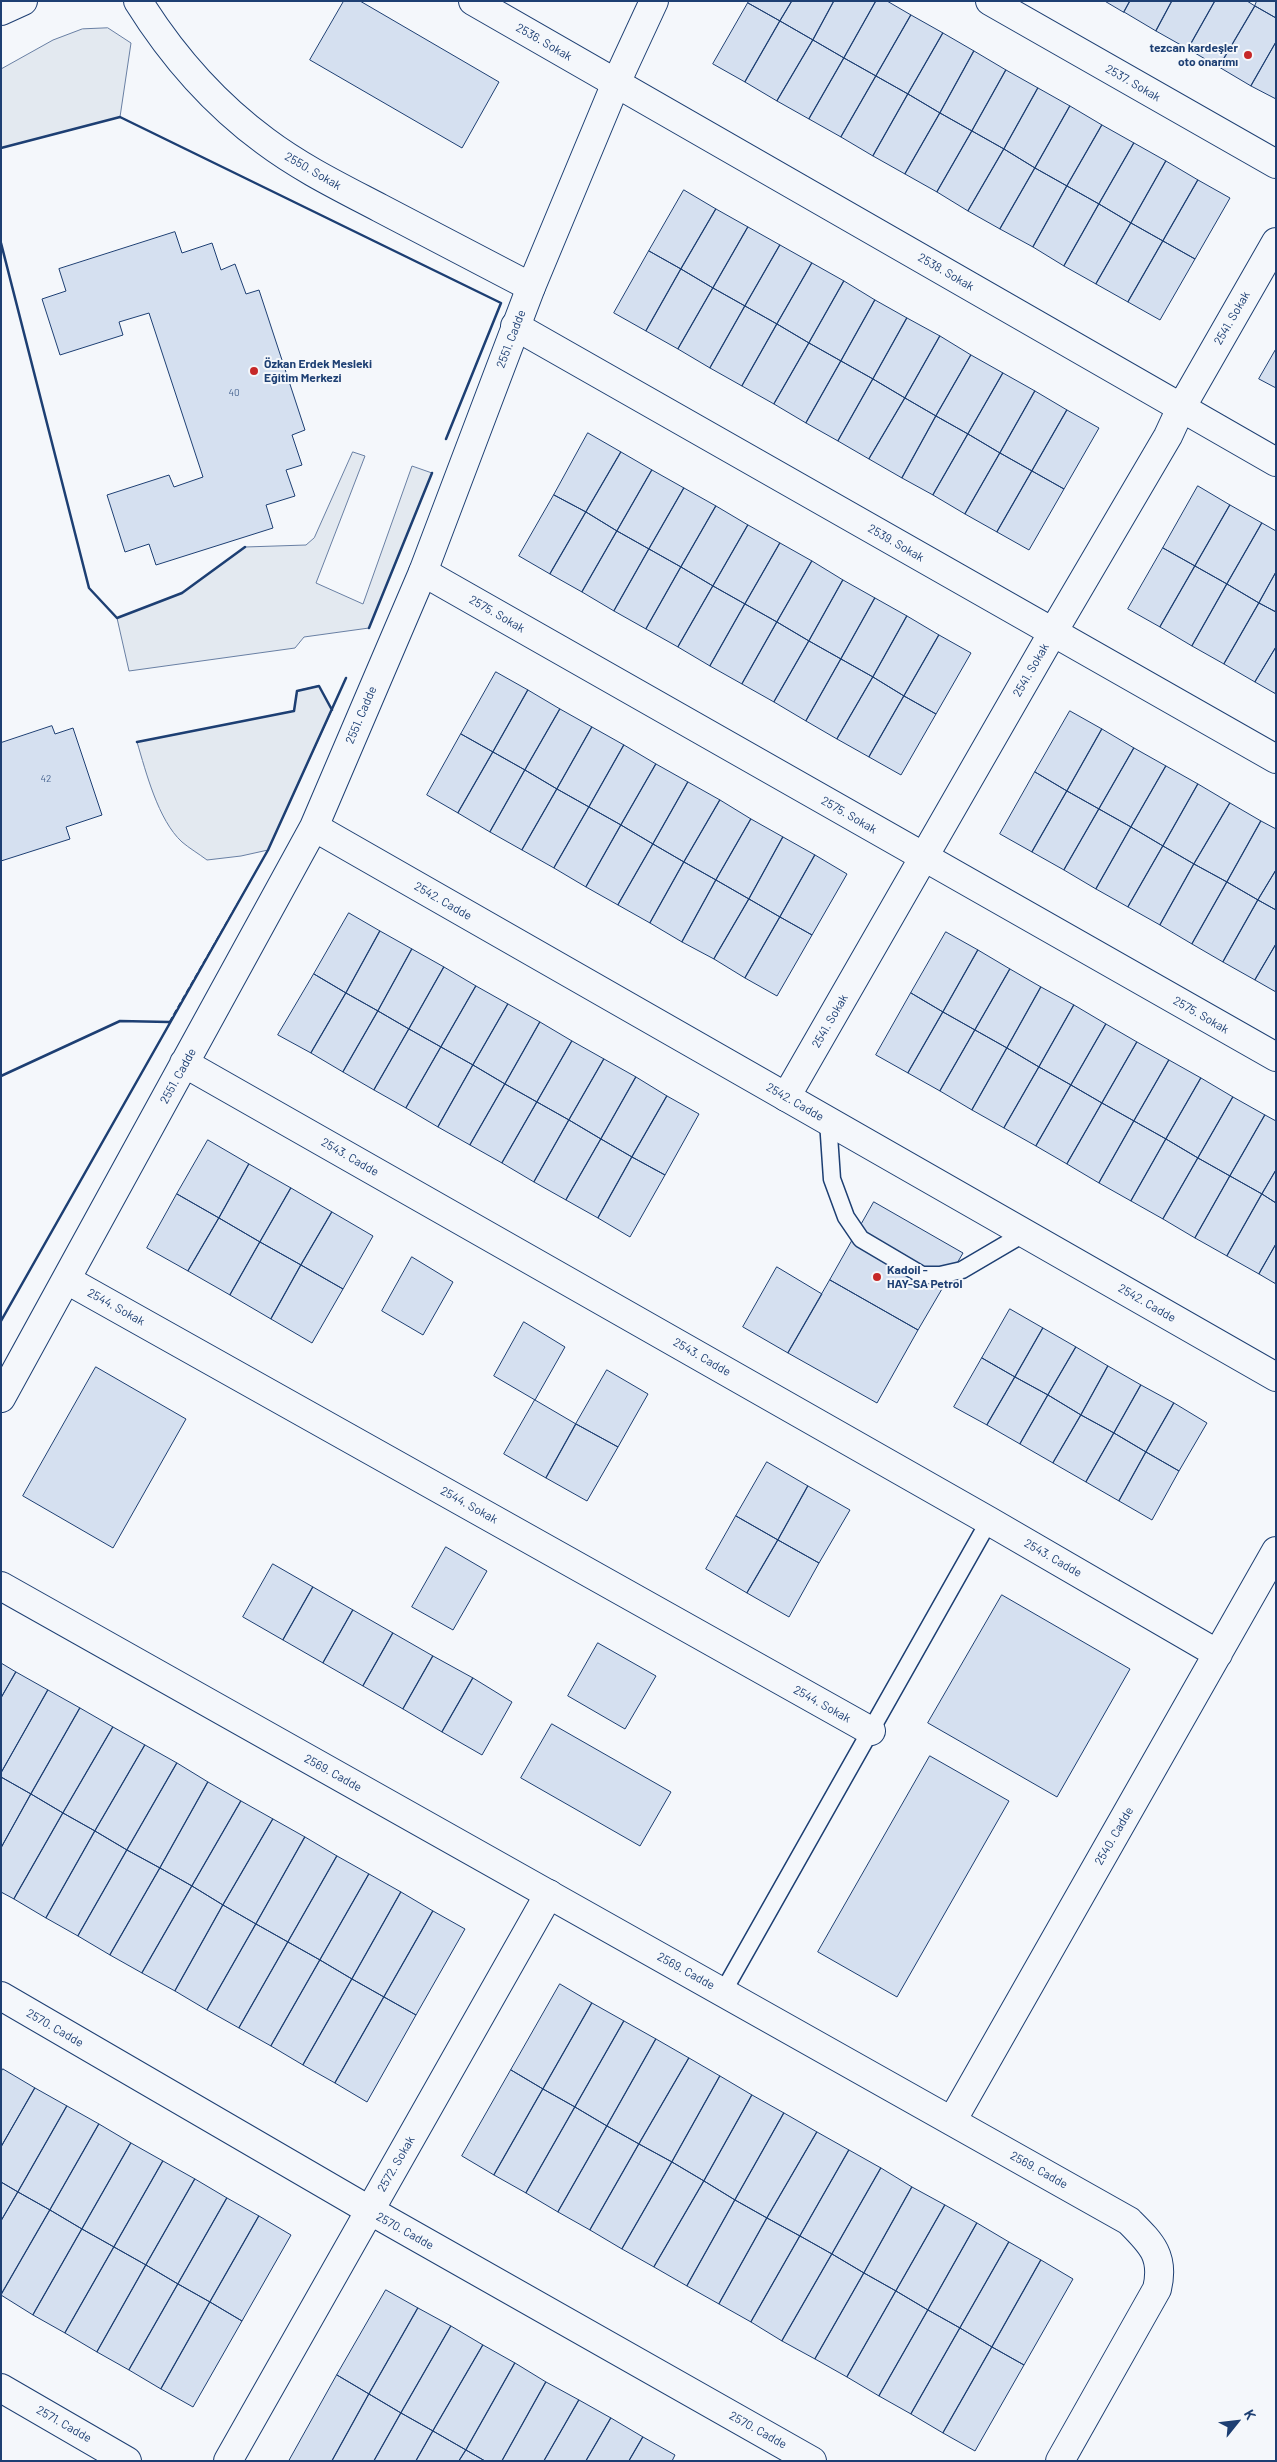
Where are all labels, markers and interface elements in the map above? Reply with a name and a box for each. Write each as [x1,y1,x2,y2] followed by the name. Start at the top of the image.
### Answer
[513,20,575,64] street label: 2536. Sokak
[1149,41,1238,69] place label: tezcan kardeşler oto onarımı
[1242,49,1254,61] marker: tezcan kardeşler oto onarımı
[1103,61,1163,105] street label: 2537. Sokak
[282,149,344,193] street label: 2550. Sokak
[915,250,977,294] street label: 2538. Sokak
[1211,289,1253,347] street label: 2541. Sokak
[493,308,529,370] street label: 2551. Cadde
[264,357,372,385] place label: Özkan Erdek Mesleki Eğitim Merkezi
[248,365,260,377] marker: Özkan Erdek Mesleki Eğitim Merkezi
[228,387,240,399] house number: 40
[865,521,927,565] street label: 2539. Sokak
[467,592,527,636] street label: 2575. Sokak
[1010,641,1052,699] street label: 2541. Sokak
[342,684,380,746] street label: 2551. Cadde
[41,773,51,785] house number: 42
[819,793,879,837] street label: 2575. Sokak
[412,879,474,923] street label: 2542. Cadde
[809,992,851,1050] street label: 2541. Sokak
[1171,993,1231,1037] street label: 2575. Sokak
[157,1046,199,1106] street label: 2551. Cadde
[764,1080,826,1124] street label: 2542. Cadde
[319,1135,381,1179] street label: 2543. Cadde
[887,1263,962,1291] place label: Kadoil - HAY-SA Petrol
[871,1271,883,1283] marker: Kadoil - HAY-SA Petrol
[1116,1281,1178,1325] street label: 2542. Cadde
[85,1285,147,1329] street label: 2544. Sokak
[671,1335,733,1379] street label: 2543. Cadde
[438,1483,500,1527] street label: 2544. Sokak
[1022,1536,1084,1580] street label: 2543. Cadde
[791,1682,853,1726] street label: 2544. Sokak
[302,1751,364,1795] street label: 2569. Cadde
[1092,1804,1136,1868] street label: 2540. Cadde
[655,1949,717,1993] street label: 2569. Cadde
[24,2006,86,2050] street label: 2570. Cadde
[374,2134,418,2194] street label: 2572. Sokak
[1008,2148,1070,2192] street label: 2569. Cadde
[374,2209,436,2253] street label: 2570. Cadde
[1212,2397,1262,2447] north arrow
[34,2402,94,2446] street label: 2571. Cadde
[1241,2407,1260,2422] text: K
[727,2408,789,2452] street label: 2570. Cadde

